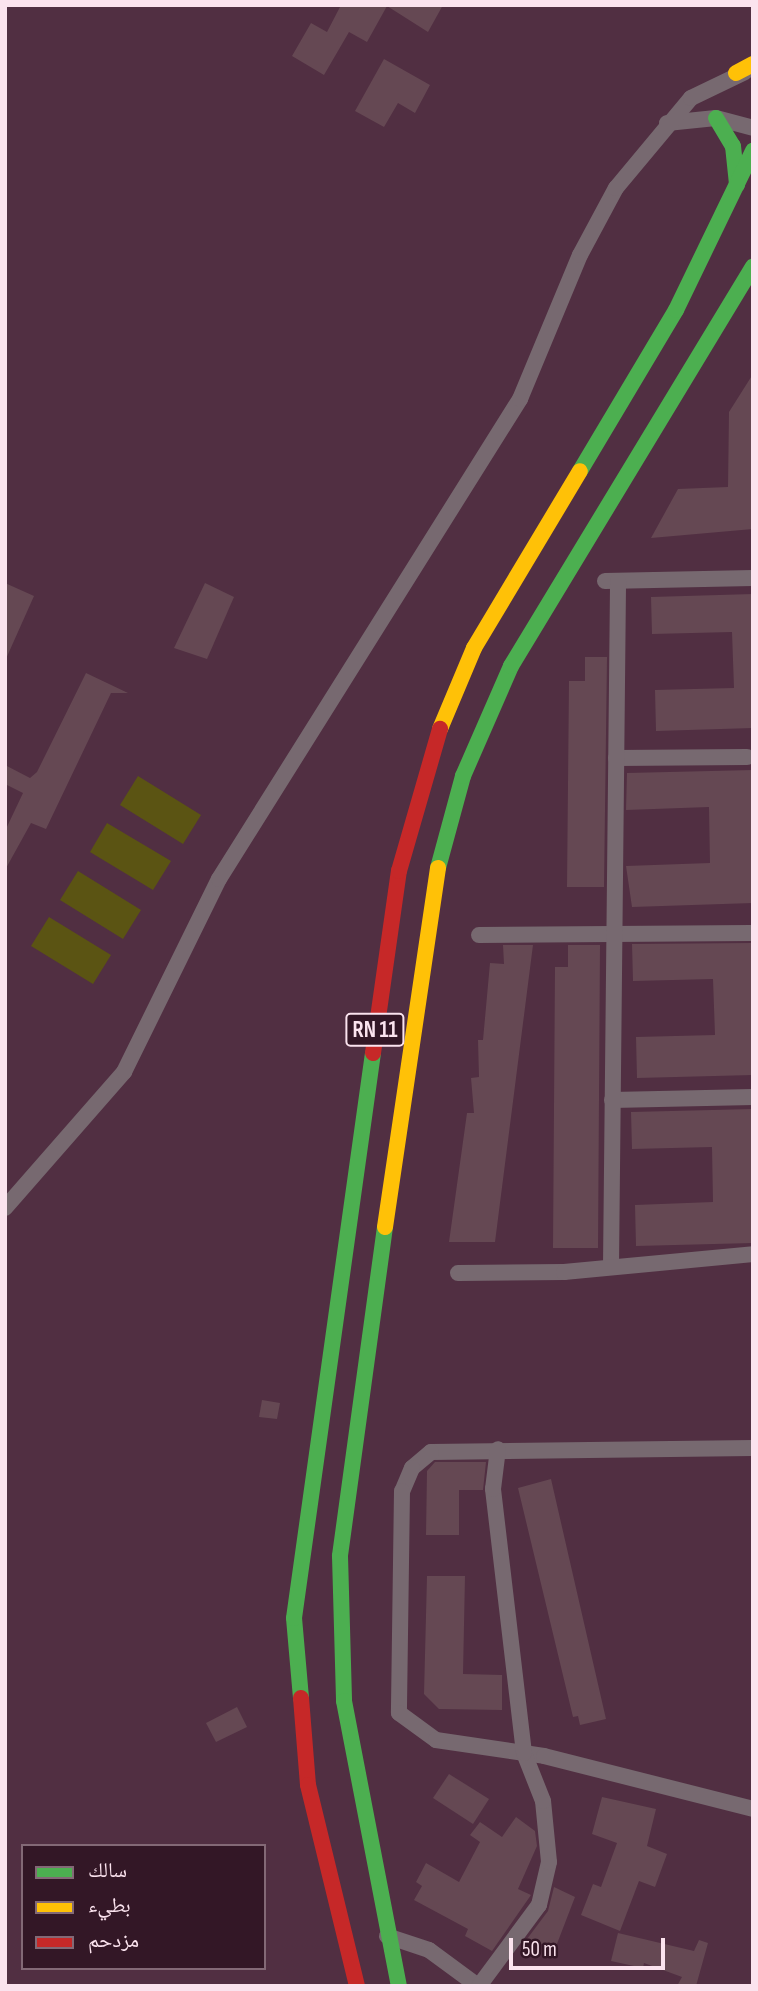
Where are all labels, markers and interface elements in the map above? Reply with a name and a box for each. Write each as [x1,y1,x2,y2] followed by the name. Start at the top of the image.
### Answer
[345,1010,405,1050] road number: RN 11
[21,1844,266,1970] legend
[88,1858,127,1883] text: سالك
[88,1893,131,1918] text: بطيء
[513,1924,669,1968] scale bar
[88,1928,139,1953] text: مزدحم
[522,1937,557,1962] text: 50 m

